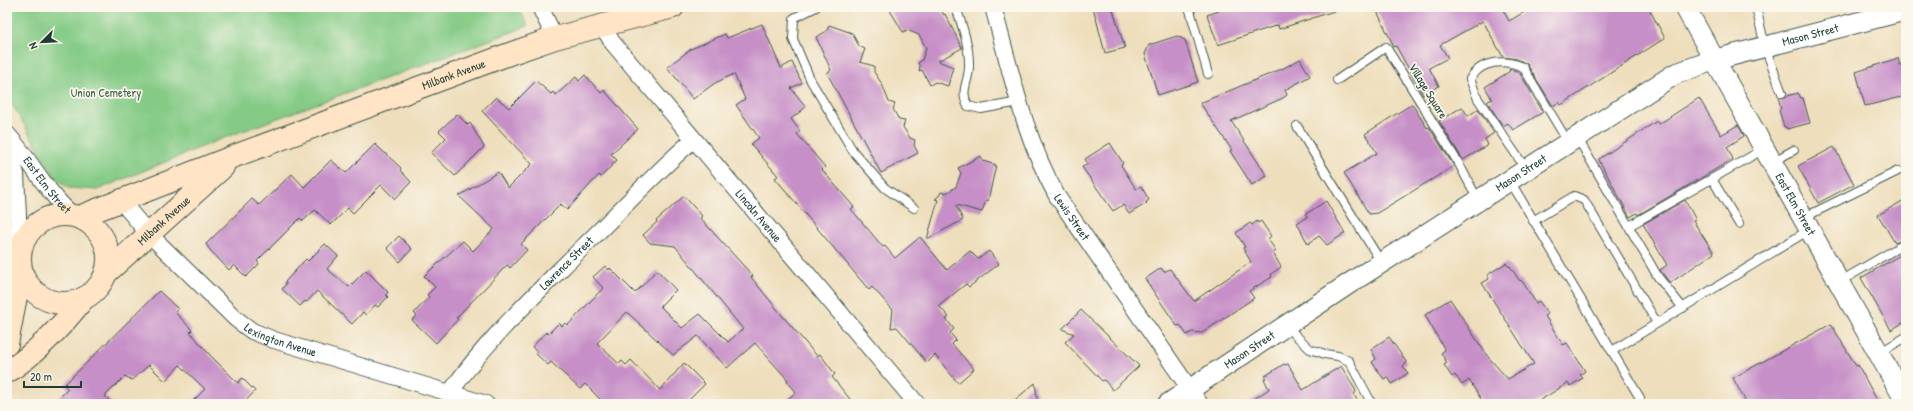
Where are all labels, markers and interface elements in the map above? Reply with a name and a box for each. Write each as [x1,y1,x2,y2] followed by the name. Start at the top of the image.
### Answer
[1780,19,1841,50] street label: Mason Street
[22,22,62,62] north arrow
[25,40,40,52] text: N
[420,55,488,94] street label: Milbank Avenue
[1405,60,1452,122] street label: Village Square
[71,84,141,101] park label: Union Cemetery
[1492,149,1550,195] street label: Mason Street
[20,153,76,218] street label: East Elm Street
[1772,170,1820,239] street label: East Elm Street
[732,186,786,246] street label: Lincoln Avenue
[1050,190,1095,244] street label: Lewis Street
[133,192,194,249] street label: Milbank Avenue
[535,232,598,294] street label: Lawrence Street
[241,319,319,360] street label: Lexington Avenue
[1221,326,1279,372] street label: Mason Street
[24,363,81,389] scale bar
[30,368,52,385] text: 20 m

